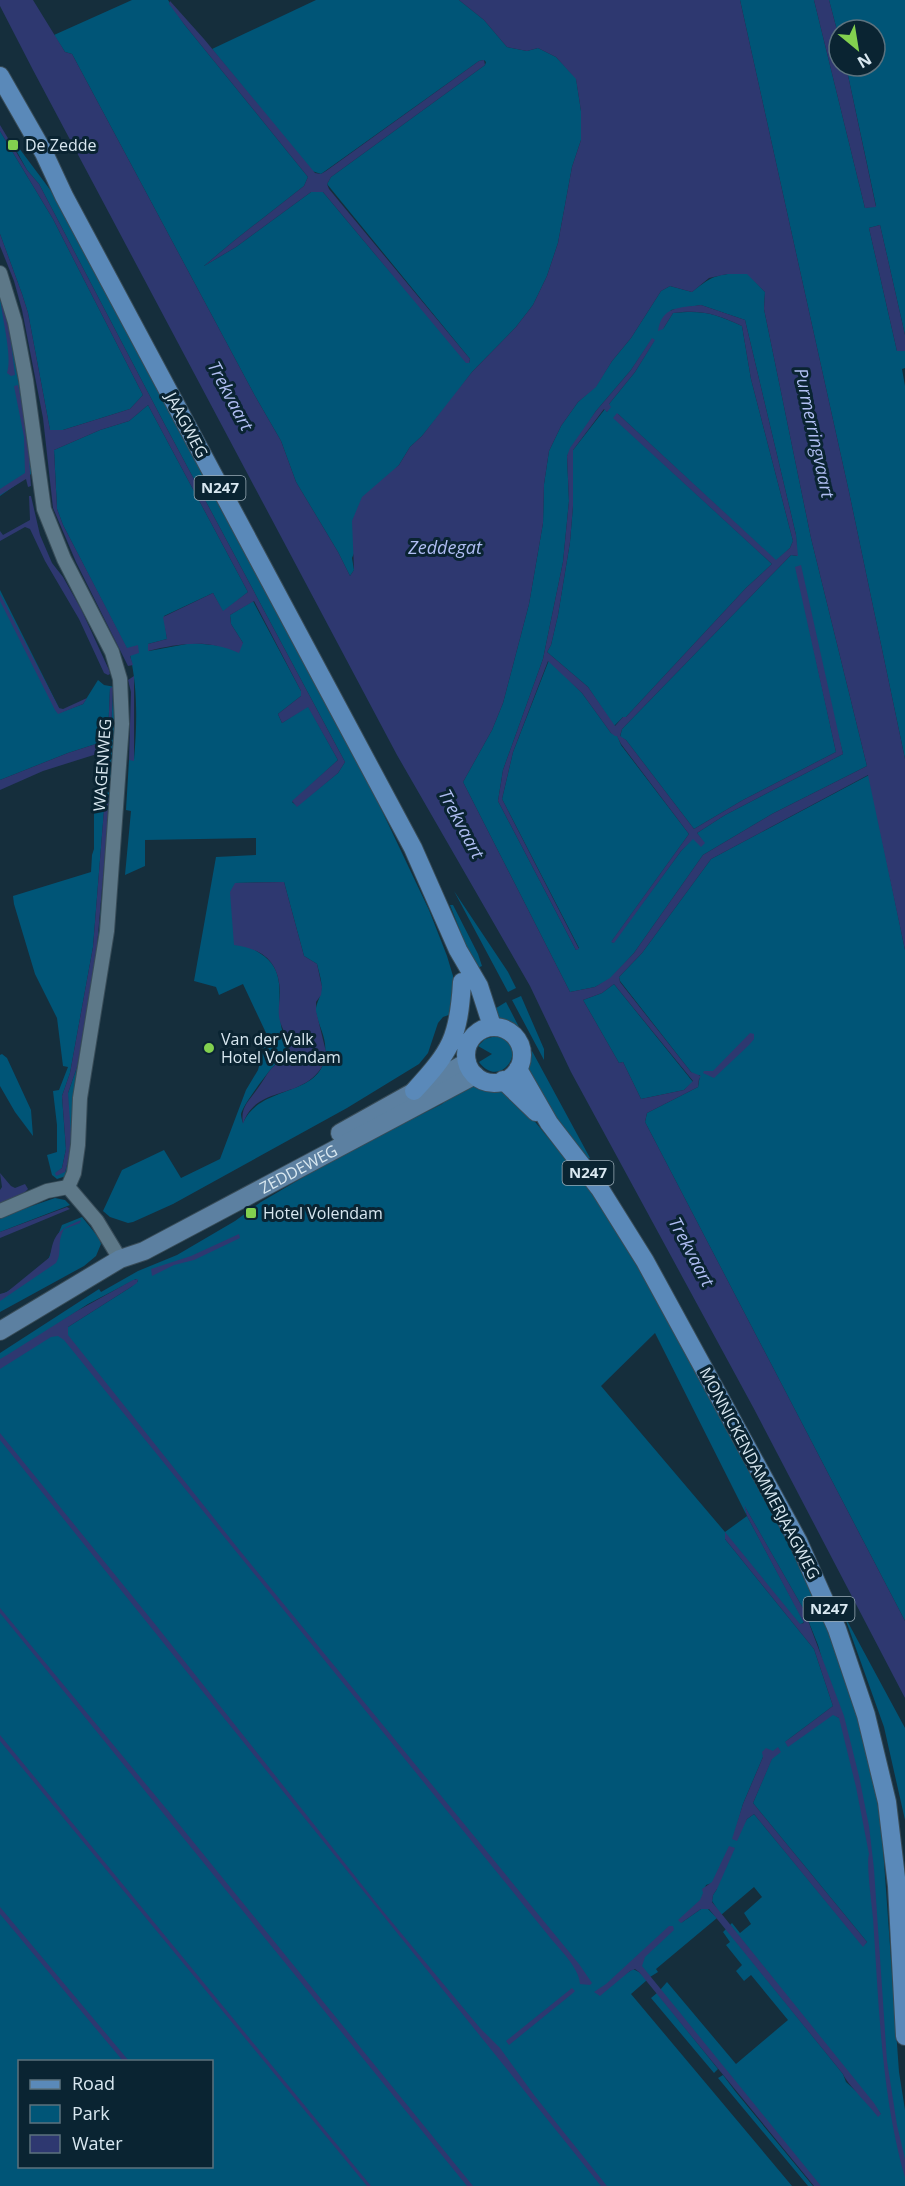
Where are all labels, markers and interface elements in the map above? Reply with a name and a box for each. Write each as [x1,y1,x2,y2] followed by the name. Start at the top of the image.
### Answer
[827,18,887,78] north arrow
[853,48,876,74] text: N
[25,134,96,156] place label: De Zedde
[6,138,20,152] marker: De Zedde
[203,357,260,435] water label: Trekvaart
[789,365,841,501] water label: Purmerringvaart
[160,387,213,462] street label: JAAGWEG
[194,476,246,500] road number: N247
[407,535,483,559] water label: Zeddegat
[88,718,116,812] street label: WAGENWEG
[434,785,491,863] water label: Trekvaart
[221,1028,341,1068] place label: Van der Valk Hotel Volendam
[202,1041,216,1055] marker: Van der Valk Hotel Volendam
[255,1139,341,1199] street label: ZEDDEWEG
[562,1161,614,1185] road number: N247
[263,1202,383,1224] place label: Hotel Volendam
[244,1206,258,1220] marker: Hotel Volendam
[664,1213,721,1291] water label: Trekvaart
[695,1363,825,1583] street label: MONNICKENDAMMERJAAGWEG
[804,1597,854,1621] road number: N247
[18,2060,213,2168] legend
[72,2071,115,2095] text: Road
[72,2101,110,2125] text: Park
[72,2131,123,2155] text: Water

